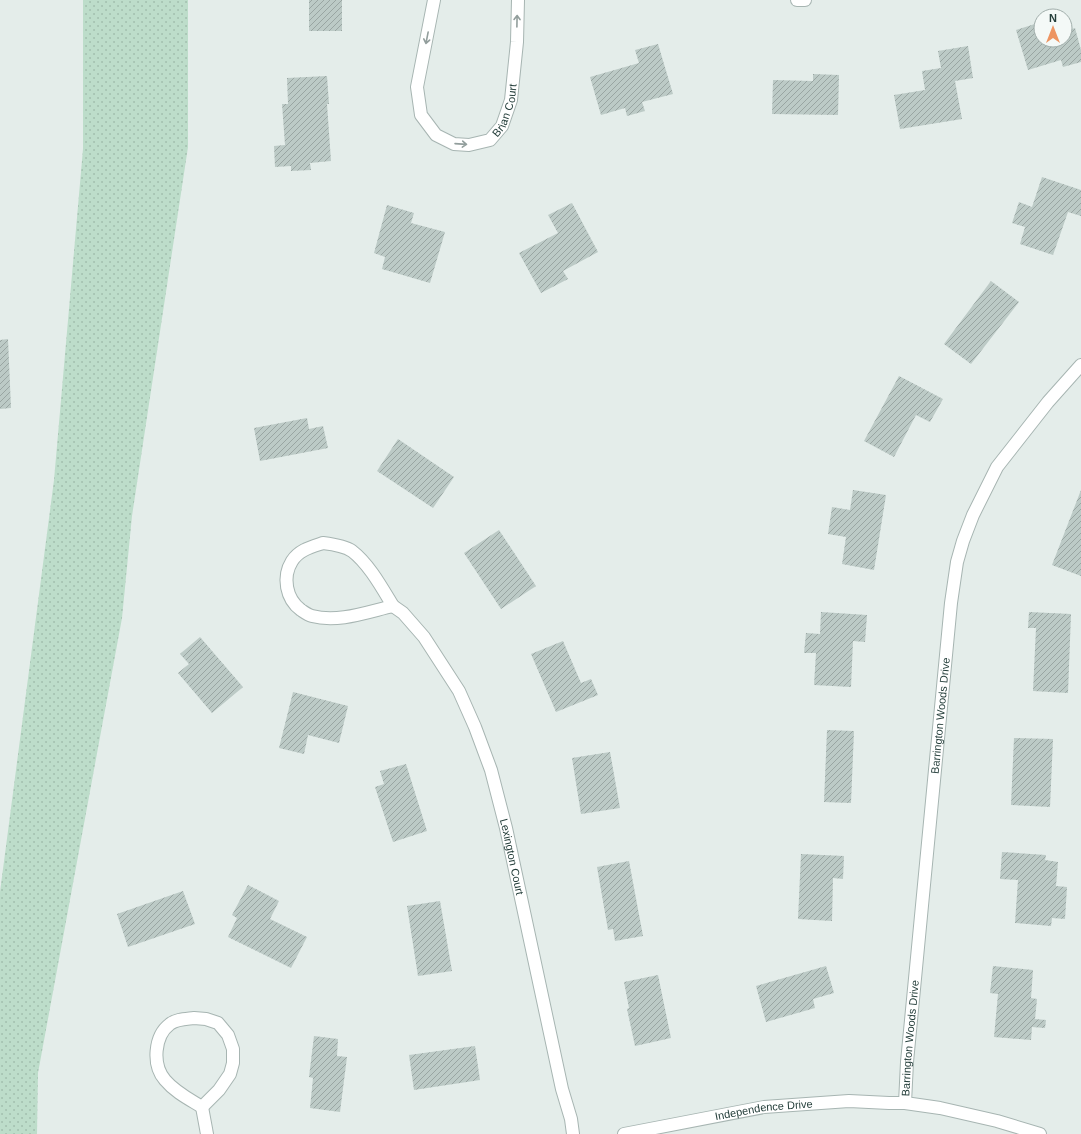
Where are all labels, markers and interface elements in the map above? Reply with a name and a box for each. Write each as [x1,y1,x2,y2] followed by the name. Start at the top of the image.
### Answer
[1033,8,1073,48] north arrow
[1049,12,1057,24] text: N
[513,15,521,28] one-way arrow
[422,31,430,44] one-way arrow
[490,83,519,139] street label: Brian Court
[454,141,467,148] one-way arrow
[929,657,952,774] street label: Barrington Woods Drive
[498,817,526,896] street label: Lexington Court
[899,979,921,1097] street label: Barrington Woods Drive
[714,1098,813,1122] street label: Independence Drive

